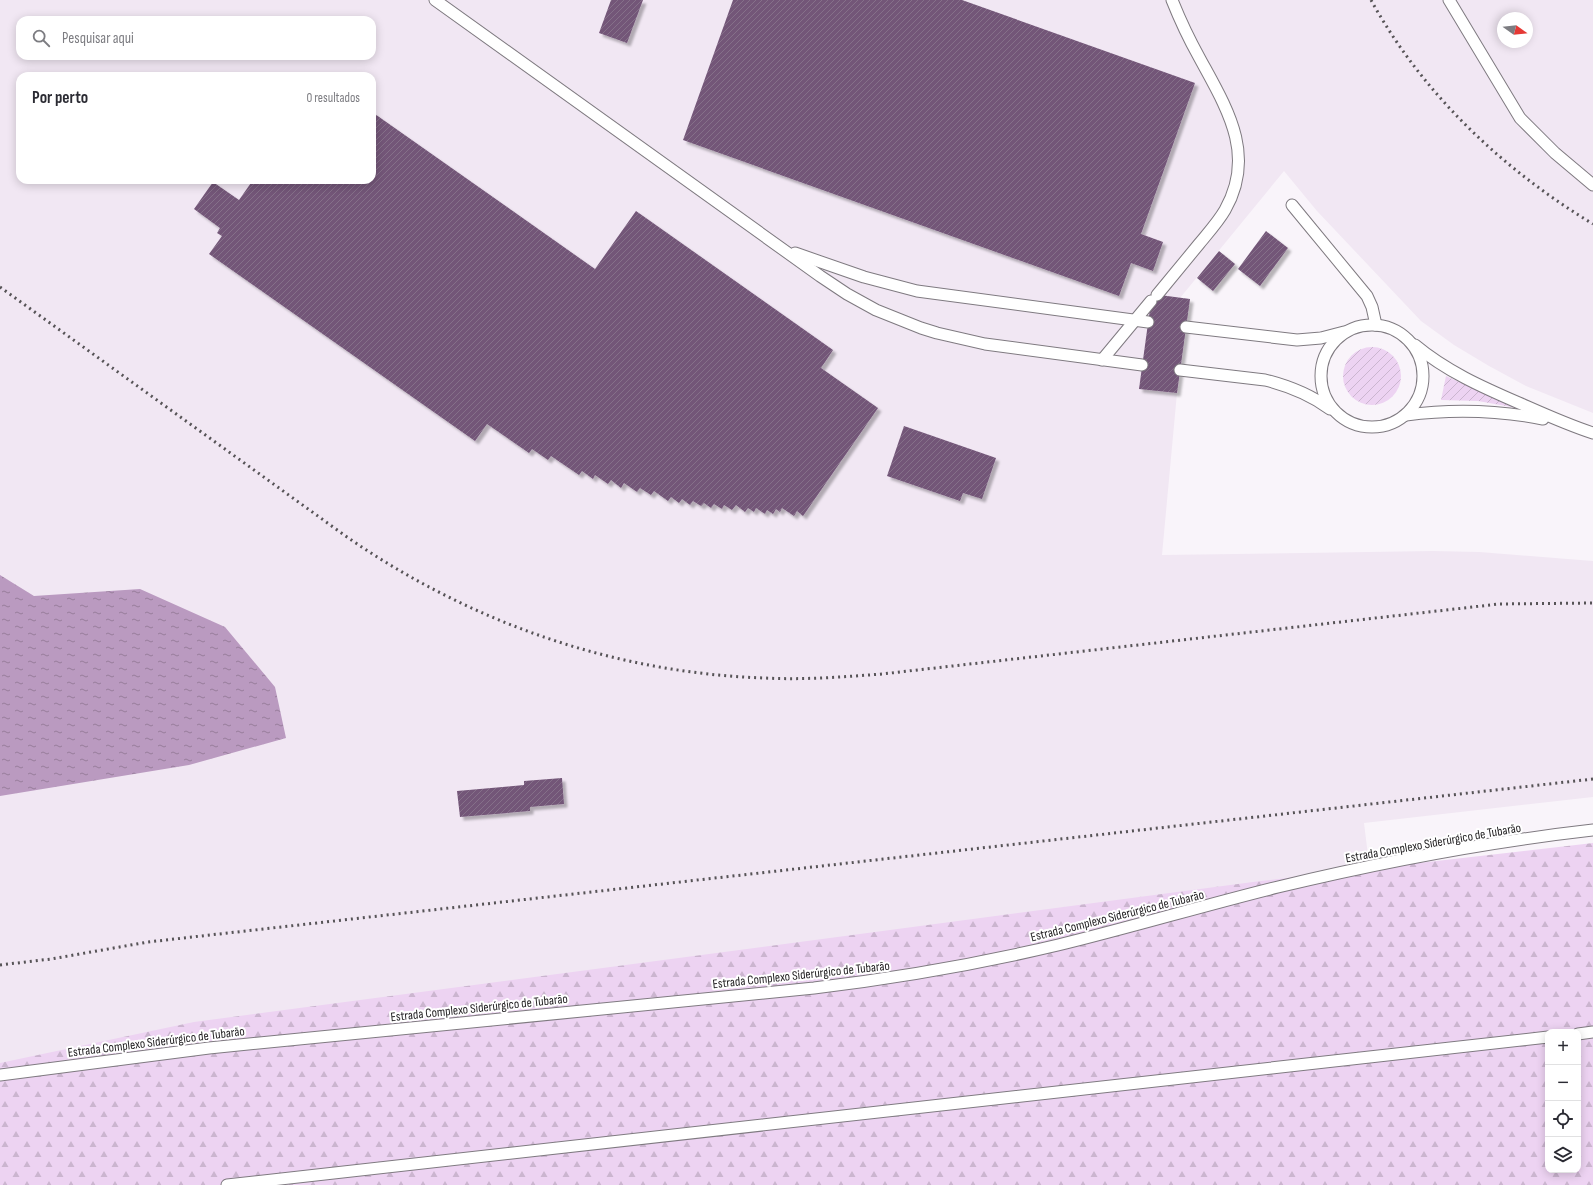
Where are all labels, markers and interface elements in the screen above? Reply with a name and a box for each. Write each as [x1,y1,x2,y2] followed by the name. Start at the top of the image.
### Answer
[1497,12,1533,48] north arrow
[16,16,376,60] search box
[30,27,52,49] icon: search
[62,29,134,48] text: Pesquisar aqui
[32,88,88,108] text: Por perto
[306,90,360,106] text: 0 resultados
[1344,820,1522,866] street label: Estrada Complexo Siderúrgico de Tubarão
[1029,887,1206,945] street label: Estrada Complexo Siderúrgico de Tubarão
[712,958,891,992] street label: Estrada Complexo Siderúrgico de Tubarão
[390,991,569,1025] street label: Estrada Complexo Siderúrgico de Tubarão
[67,1023,246,1061] street label: Estrada Complexo Siderúrgico de Tubarão
[1545,1029,1581,1173] map controls
[1545,1029,1581,1065] button: +
[1545,1065,1581,1101] button: −
[1545,1101,1581,1137] button: locate
[1545,1137,1581,1173] button: layers

